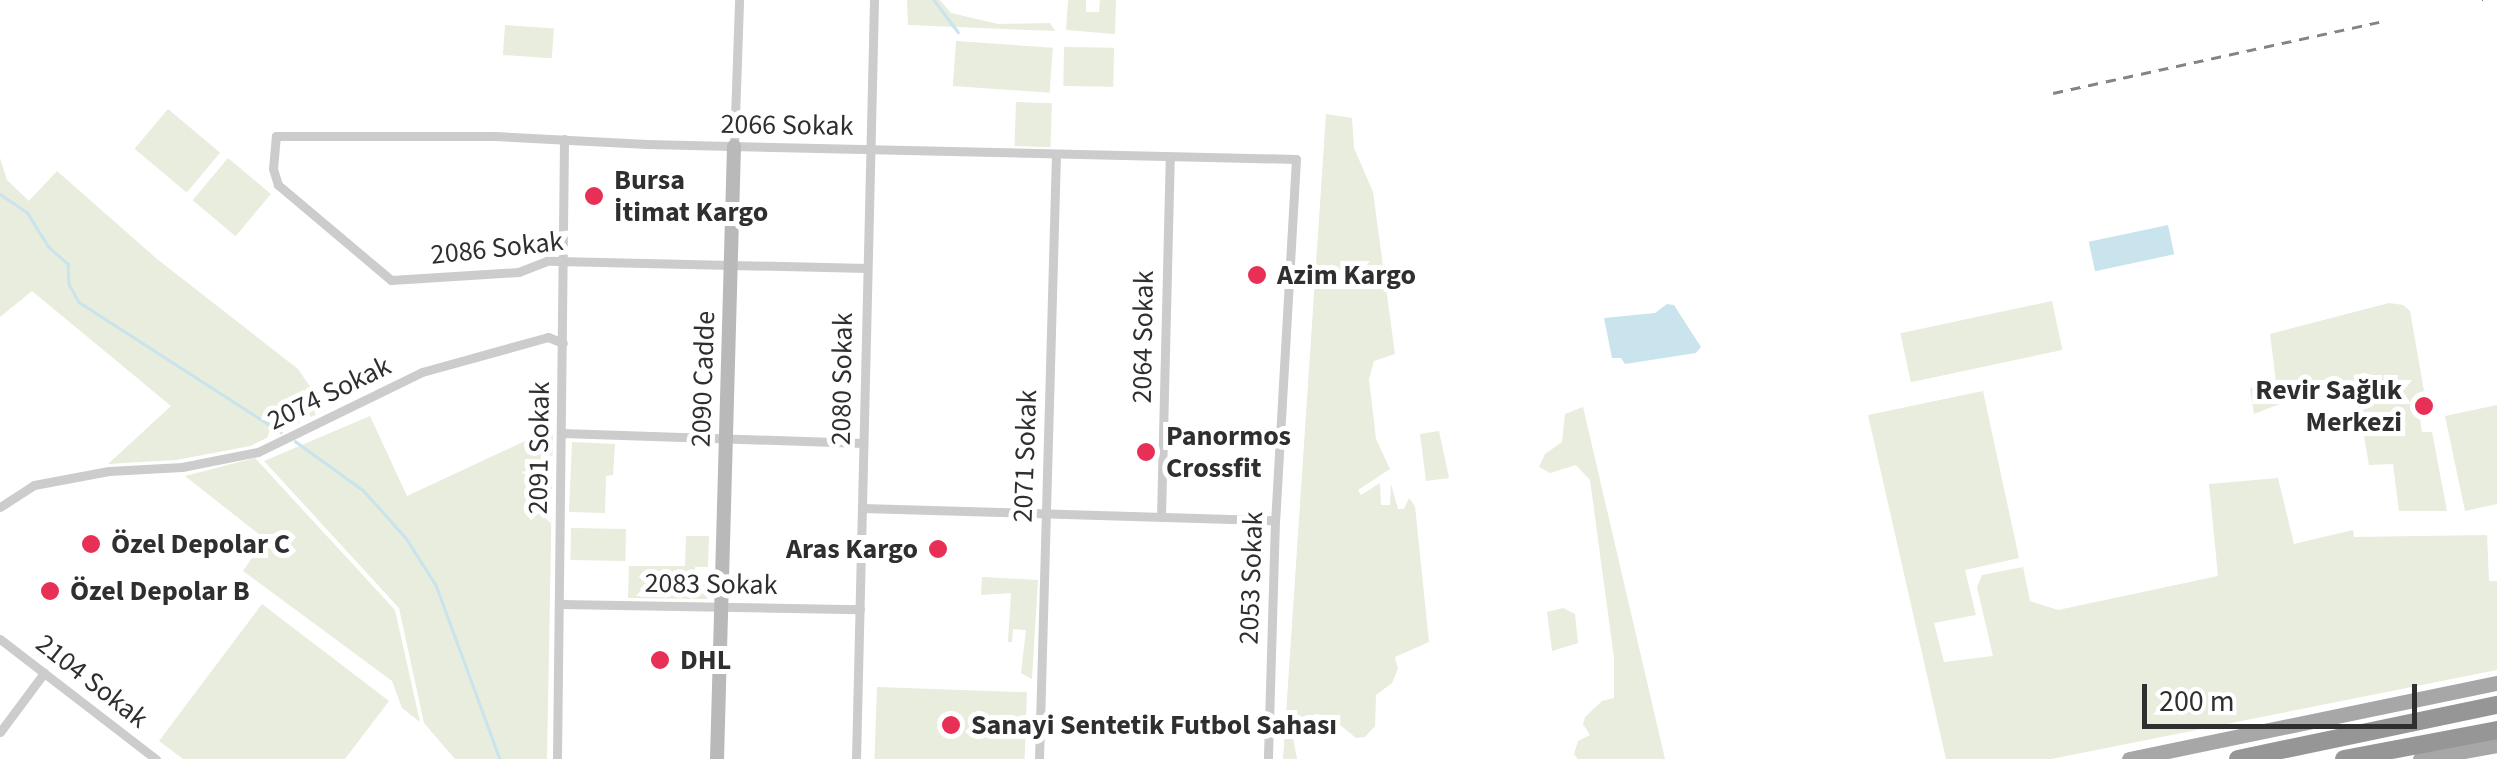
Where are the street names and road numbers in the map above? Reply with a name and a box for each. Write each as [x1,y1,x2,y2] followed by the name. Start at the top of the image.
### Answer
[720,107,854,143] street label: 2066 Sokak
[429,224,565,272] street label: 2086 Sokak
[1125,270,1161,404] street label: 2064 Sokak
[684,310,722,448] street label: 2090 Cadde
[824,312,860,446] street label: 2080 Sokak
[262,349,396,437] street label: 2074 Sokak
[521,381,557,515] street label: 2091 Sokak
[1006,389,1044,523] street label: 2071 Sokak
[1232,511,1270,645] street label: 2053 Sokak
[644,566,778,602] street label: 2083 Sokak
[29,627,155,735] street label: 2104 Sokak

